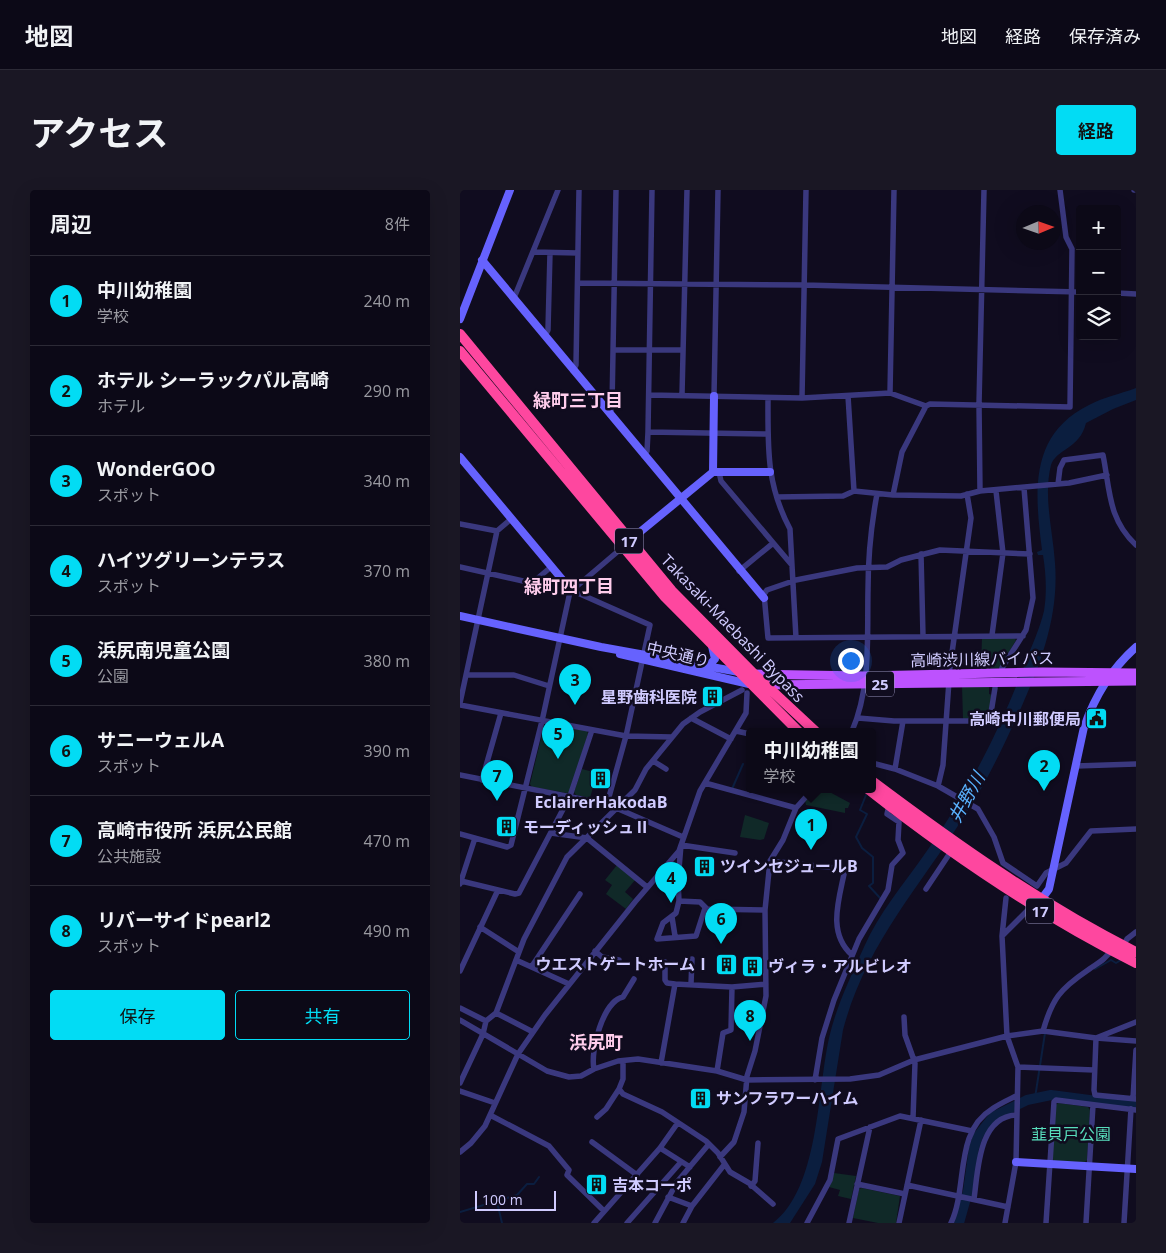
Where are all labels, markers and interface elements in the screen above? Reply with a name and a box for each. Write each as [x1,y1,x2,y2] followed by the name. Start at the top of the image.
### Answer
[25,19,73,52] text: 地図
[941,24,977,48] text: 地図
[1005,24,1041,48] text: 経路
[1069,24,1141,48] text: 保存済み
[1056,105,1136,155] button: 経路
[30,109,168,156] text: アクセス
[1016,205,1061,250] north arrow
[1076,205,1121,340] map controls
[1076,205,1121,250] button: +
[50,210,92,238] text: 周辺
[385,213,410,235] text: 8件
[1076,250,1121,295] button: −
[97,277,192,303] text: 中川幼稚園
[61,290,71,312] text: 1
[364,290,410,312] text: 240 m
[1076,295,1121,340] button: layers
[97,305,129,327] text: 学校
[97,367,329,393] text: ホテル シーラックパル高崎
[61,380,71,402] text: 2
[364,380,410,402] text: 290 m
[533,388,623,412] district label: 緑町三丁目
[97,395,145,417] text: ホテル
[97,456,216,482] text: WonderGOO
[61,470,71,492] text: 3
[364,470,410,492] text: 340 m
[97,484,161,506] text: スポット
[615,528,643,554] road number: 17
[97,547,285,573] text: ハイツグリーンテラス
[656,549,810,707] street label: Takasaki-Maebashi Bypass
[61,560,71,582] text: 4
[364,560,410,582] text: 370 m
[524,574,614,598] district label: 緑町四丁目
[97,575,161,597] text: スポット
[644,636,712,672] street label: 中央通り
[97,637,230,663] text: 浜尻南児童公園
[910,647,1054,671] street label: 高崎渋川線バイパス
[838,648,864,674] your location
[61,650,71,672] text: 5
[364,650,410,672] text: 380 m
[559,664,591,705] pin: 3
[97,665,129,687] text: 公園
[866,672,894,696] road number: 25
[701,685,725,709] building icon: 星野歯科医院
[601,686,697,708] place label: 星野歯科医院
[1085,707,1109,731] public building icon: 高崎中川郵便局
[969,708,1081,730] place label: 高崎中川郵便局
[542,718,574,759] pin: 5
[97,727,224,753] text: サニーウェルA
[746,728,876,793] popup
[763,737,859,763] text: 中川幼稚園
[61,740,71,762] text: 6
[364,740,410,762] text: 390 m
[1028,750,1060,791] pin: 2
[97,755,161,777] text: スポット
[481,760,513,801] pin: 7
[763,765,796,787] text: 学校
[589,766,613,790] building icon: EclairerHakodaB
[942,766,991,826] water label: 井野川
[535,791,667,813] place label: EclairerHakodaB
[795,809,827,850] pin: 1
[495,815,519,839] building icon: モーディッシュⅡ
[523,816,650,838] place label: モーディッシュⅡ
[97,817,292,843] text: 高崎市役所 浜尻公民館
[61,830,71,852] text: 7
[364,830,410,852] text: 470 m
[97,845,161,867] text: 公共施設
[692,854,716,878] building icon: ツインセジュールB
[720,855,858,877] place label: ツインセジュールB
[655,862,687,903] pin: 4
[1026,898,1054,924] road number: 17
[705,903,737,944] pin: 6
[97,907,271,933] text: リバーサイドpearl2
[61,920,71,942] text: 8
[364,920,410,942] text: 490 m
[97,935,161,957] text: スポット
[715,952,739,976] building icon: ウエストゲートホームⅠ
[535,953,711,975] place label: ウエストゲートホームⅠ
[740,954,764,978] building icon: ヴィラ・アルビレオ
[768,955,912,977] place label: ヴィラ・アルビレオ
[50,990,225,1040] button: 保存
[235,990,410,1040] button: 共有
[734,1000,766,1041] pin: 8
[569,1030,623,1054] district label: 浜尻町
[688,1086,712,1110] building icon: サンフラワーハイム
[716,1087,859,1109] place label: サンフラワーハイム
[1031,1123,1111,1145] park label: 韮貝戸公園
[584,1173,608,1197] building icon: 吉本コーポ
[612,1174,692,1196] place label: 吉本コーポ
[475,1188,556,1211] scale bar
[482,1190,523,1209] text: 100 m

